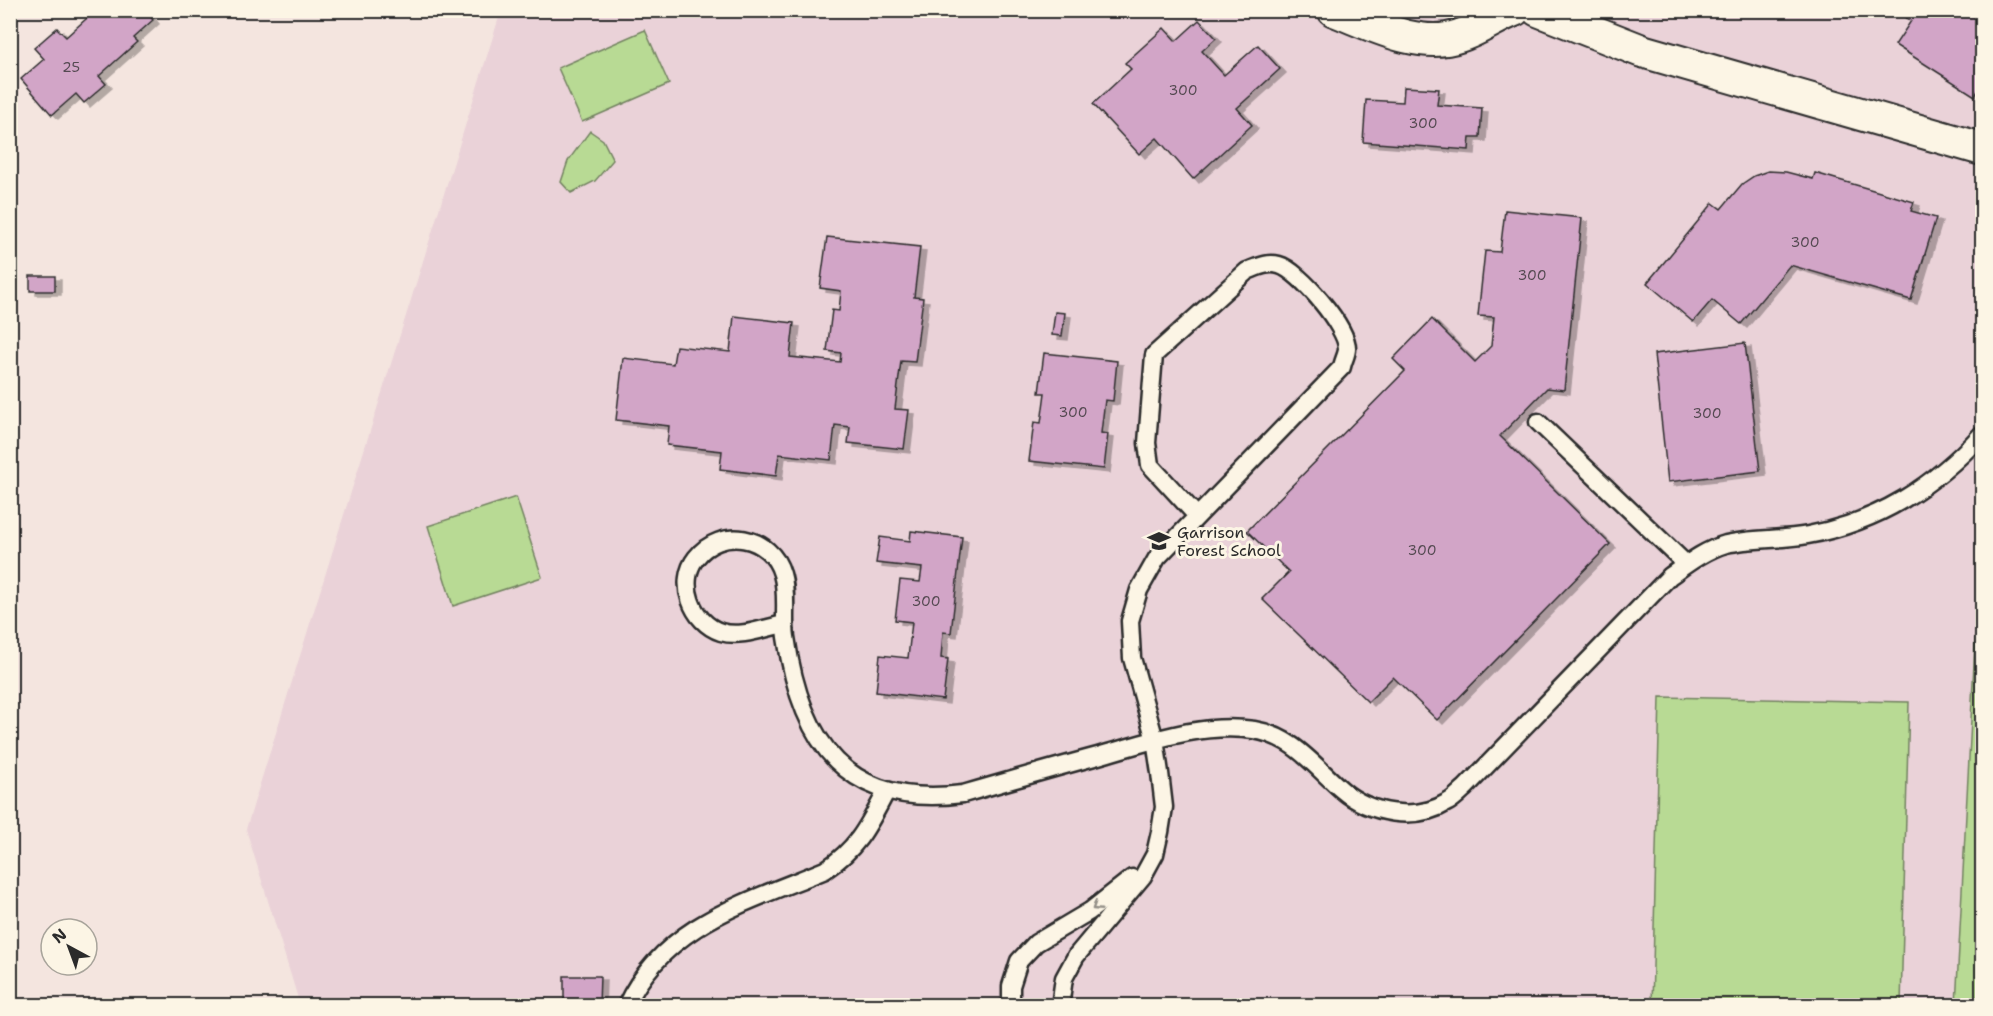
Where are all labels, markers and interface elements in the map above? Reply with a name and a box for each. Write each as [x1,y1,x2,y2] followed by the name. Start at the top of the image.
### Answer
[62,58,80,76] house number: 25
[1168,81,1198,99] house number: 300
[1408,114,1438,132] house number: 300
[1790,233,1820,251] house number: 300
[1517,266,1547,284] house number: 300
[1058,403,1088,421] house number: 300
[1692,404,1722,422] house number: 300
[1177,522,1281,561] place label: Garrison Forest School
[1146,528,1172,554] school or university icon: Garrison Forest School
[1407,541,1437,559] house number: 300
[911,592,941,610] house number: 300
[1092,899,1102,911] one-way arrow
[39,917,99,977] north arrow
[48,924,71,948] text: N

